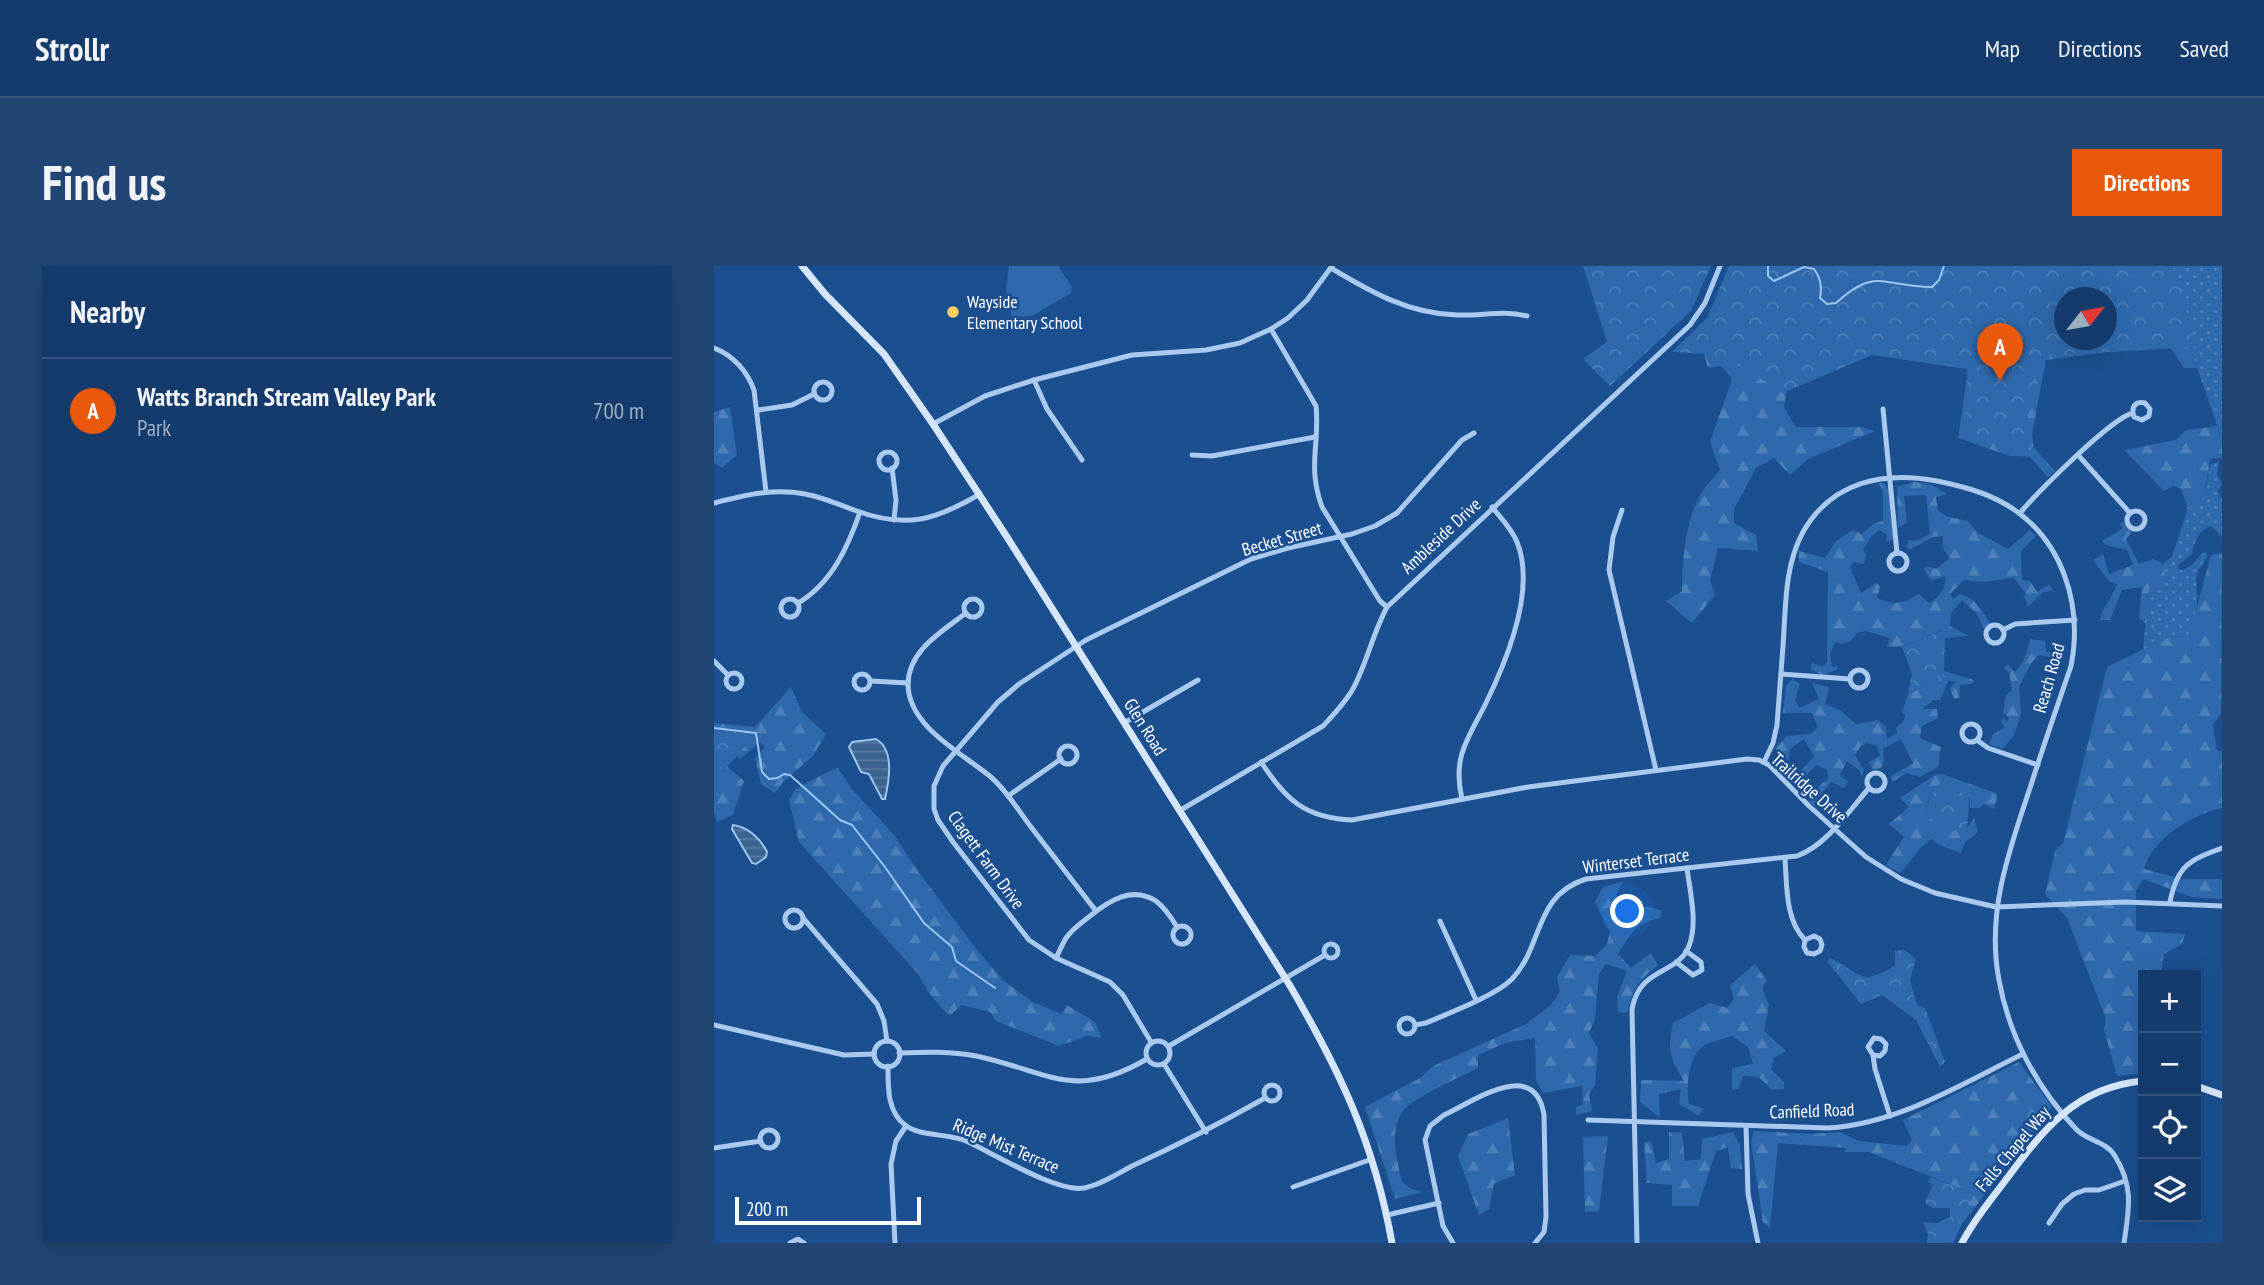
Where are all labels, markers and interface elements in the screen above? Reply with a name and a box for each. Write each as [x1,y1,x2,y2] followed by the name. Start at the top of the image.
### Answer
[35,27,109,70] text: Strollr
[1985,33,2020,64] text: Map
[2058,33,2142,64] text: Directions
[2180,33,2229,64] text: Saved
[2072,149,2222,216] button: Directions
[42,150,166,214] text: Find us
[2054,287,2117,350] north arrow
[967,290,1083,334] place label: Wayside Elementary School
[70,292,145,331] text: Nearby
[945,304,961,320] marker: Wayside Elementary School
[1977,323,2023,381] pin: A
[137,380,436,413] text: Watts Branch Stream Valley Park
[87,396,99,425] text: A
[593,396,644,425] text: 700 m
[137,413,171,442] text: Park
[1396,493,1486,579] street label: Ambleside Drive
[1239,516,1325,561] street label: Becket Street
[2028,640,2069,715] street label: Reach Road
[1119,694,1172,760] street label: Glen Road
[1766,747,1852,828] street label: Trailridge Drive
[943,806,1030,914] street label: Clagett Farm Drive
[1581,843,1691,878] street label: Winterset Terrace
[1610,894,1644,928] your location
[2138,970,2201,1222] map controls
[2138,970,2201,1033] button: +
[2138,1033,2201,1096] button: −
[2138,1096,2201,1159] button: locate
[1769,1098,1855,1123] street label: Canfield Road
[1970,1101,2055,1196] street label: Falls Chapel Way
[950,1113,1063,1178] street label: Ridge Mist Terrace
[2138,1159,2201,1222] button: layers
[735,1194,920,1226] scale bar
[746,1197,788,1221] text: 200 m

